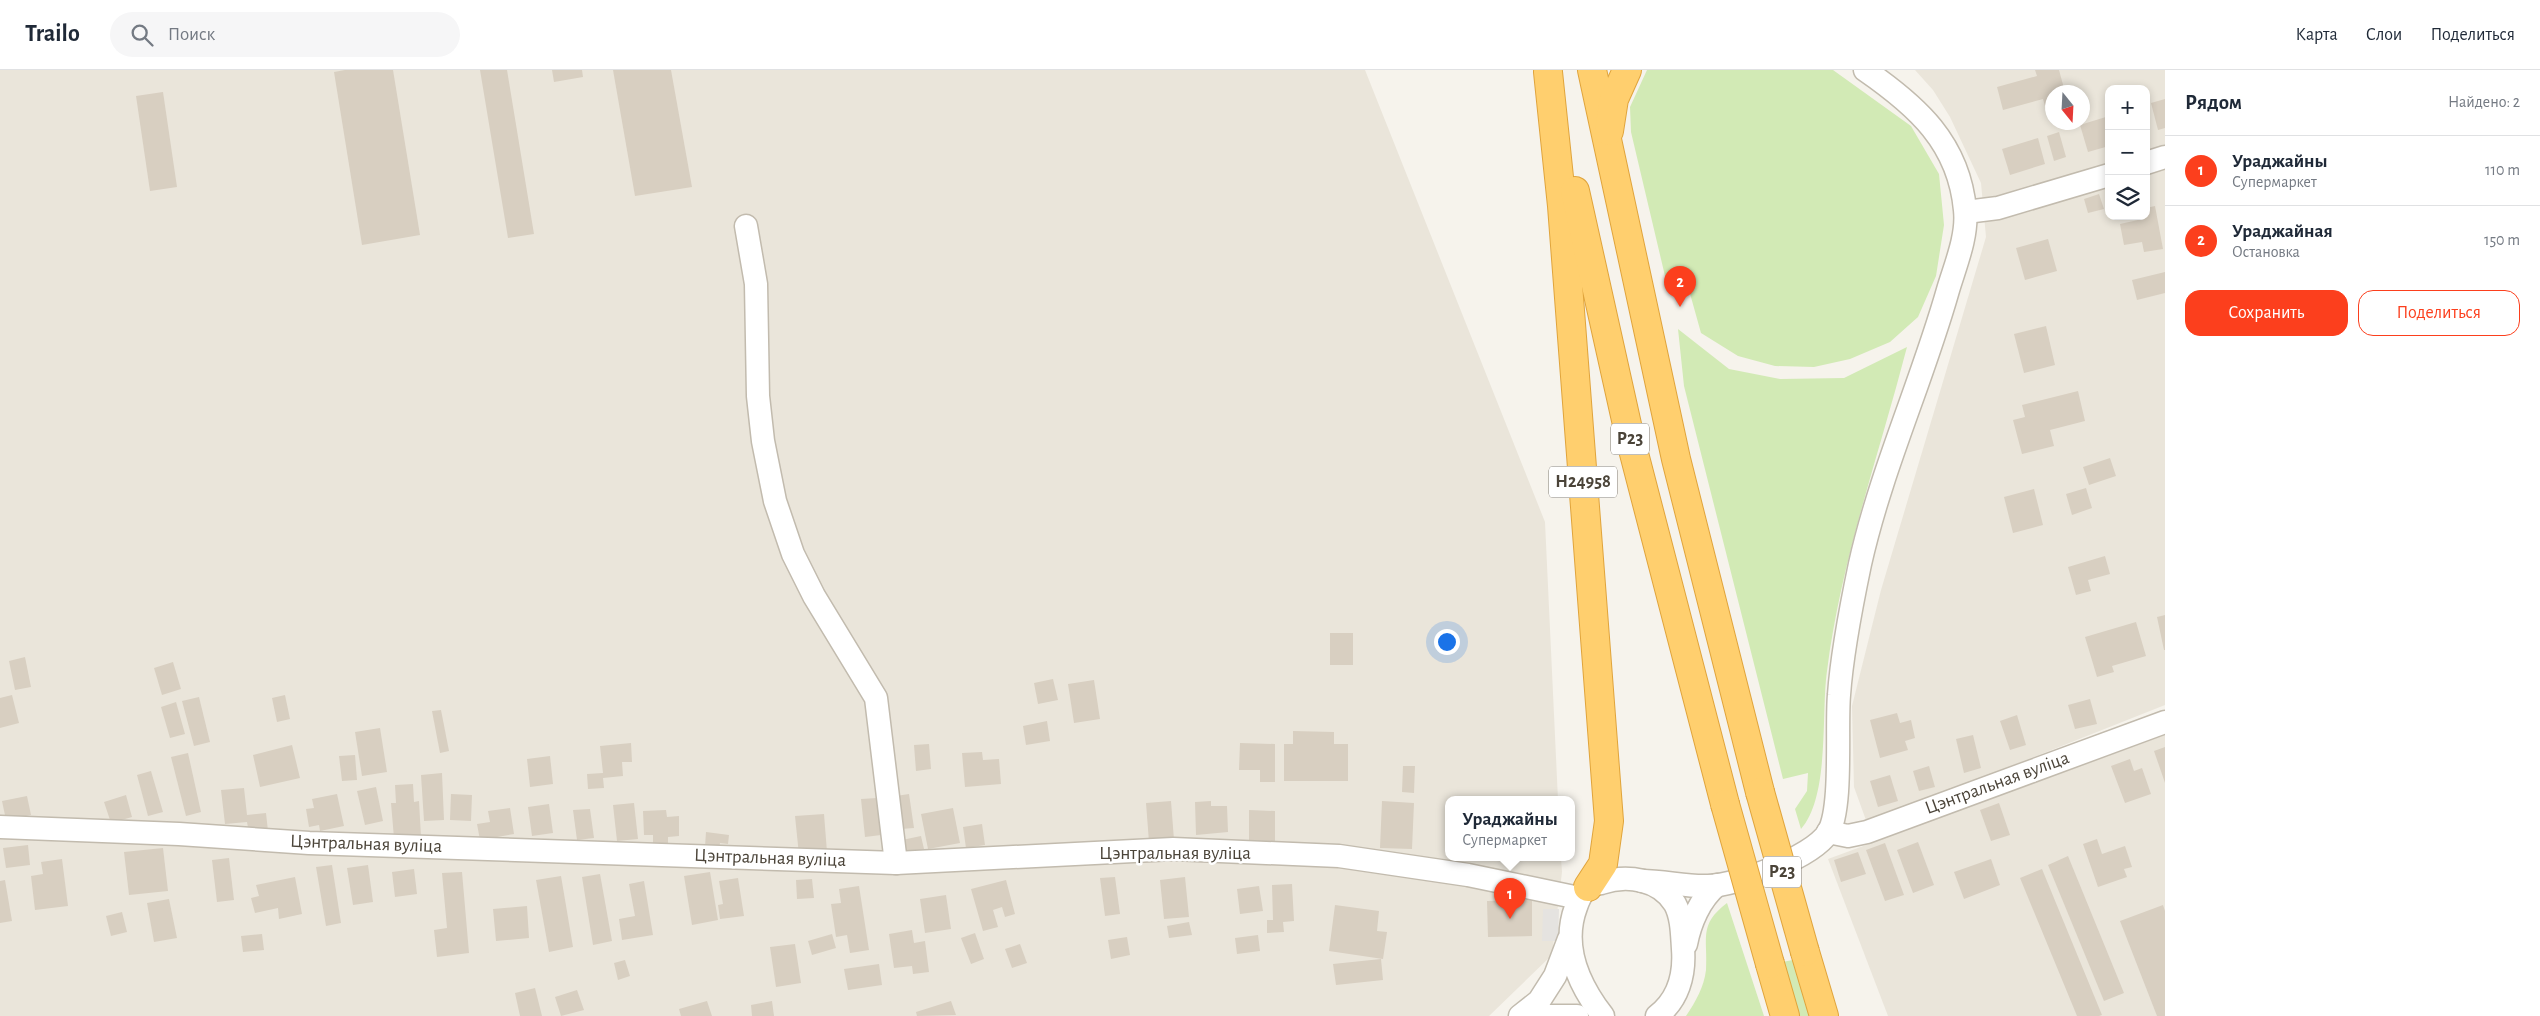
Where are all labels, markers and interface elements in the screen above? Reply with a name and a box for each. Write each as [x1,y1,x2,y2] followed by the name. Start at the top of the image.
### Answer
[110,12,460,57] search box
[128,21,156,49] icon: search
[25,22,80,46] text: Trailo
[168,25,215,44] text: Поиск
[2296,26,2338,44] text: Карта
[2366,26,2402,44] text: Слои
[2430,26,2515,44] text: Поделиться
[2045,85,2090,130] north arrow
[2105,85,2150,220] map controls
[2105,85,2150,130] button: +
[2185,92,2242,113] text: Рядом
[2448,94,2520,110] text: Найдено: 2
[2105,130,2150,175] button: −
[2232,152,2327,171] text: Ураджайны
[2198,162,2204,178] text: 1
[2485,162,2520,178] text: 110 m
[2232,174,2317,190] text: Супермаркет
[2105,175,2150,220] button: layers
[2232,222,2333,241] text: Ураджайная
[2197,232,2205,248] text: 2
[2484,232,2520,248] text: 150 m
[2232,244,2300,260] text: Остановка
[1664,266,1696,307] pin: 2
[2185,290,2348,336] button: Сохранить
[2358,290,2520,336] button: Поделиться
[1611,424,1649,454] road number: Р23
[1549,467,1617,498] road number: Н24958
[1434,629,1460,655] your location
[1922,748,2072,818] street label: Цэнтральная вуліца
[1445,796,1575,861] popup
[1462,810,1558,829] text: Ураджайны
[290,832,443,856] street label: Цэнтральная вуліца
[1462,832,1547,848] text: Супермаркет
[1099,844,1251,863] street label: Цэнтральная вуліца
[694,846,847,870] street label: Цэнтральная вуліца
[1763,856,1801,888] road number: Р23
[1494,878,1526,919] pin: 1

